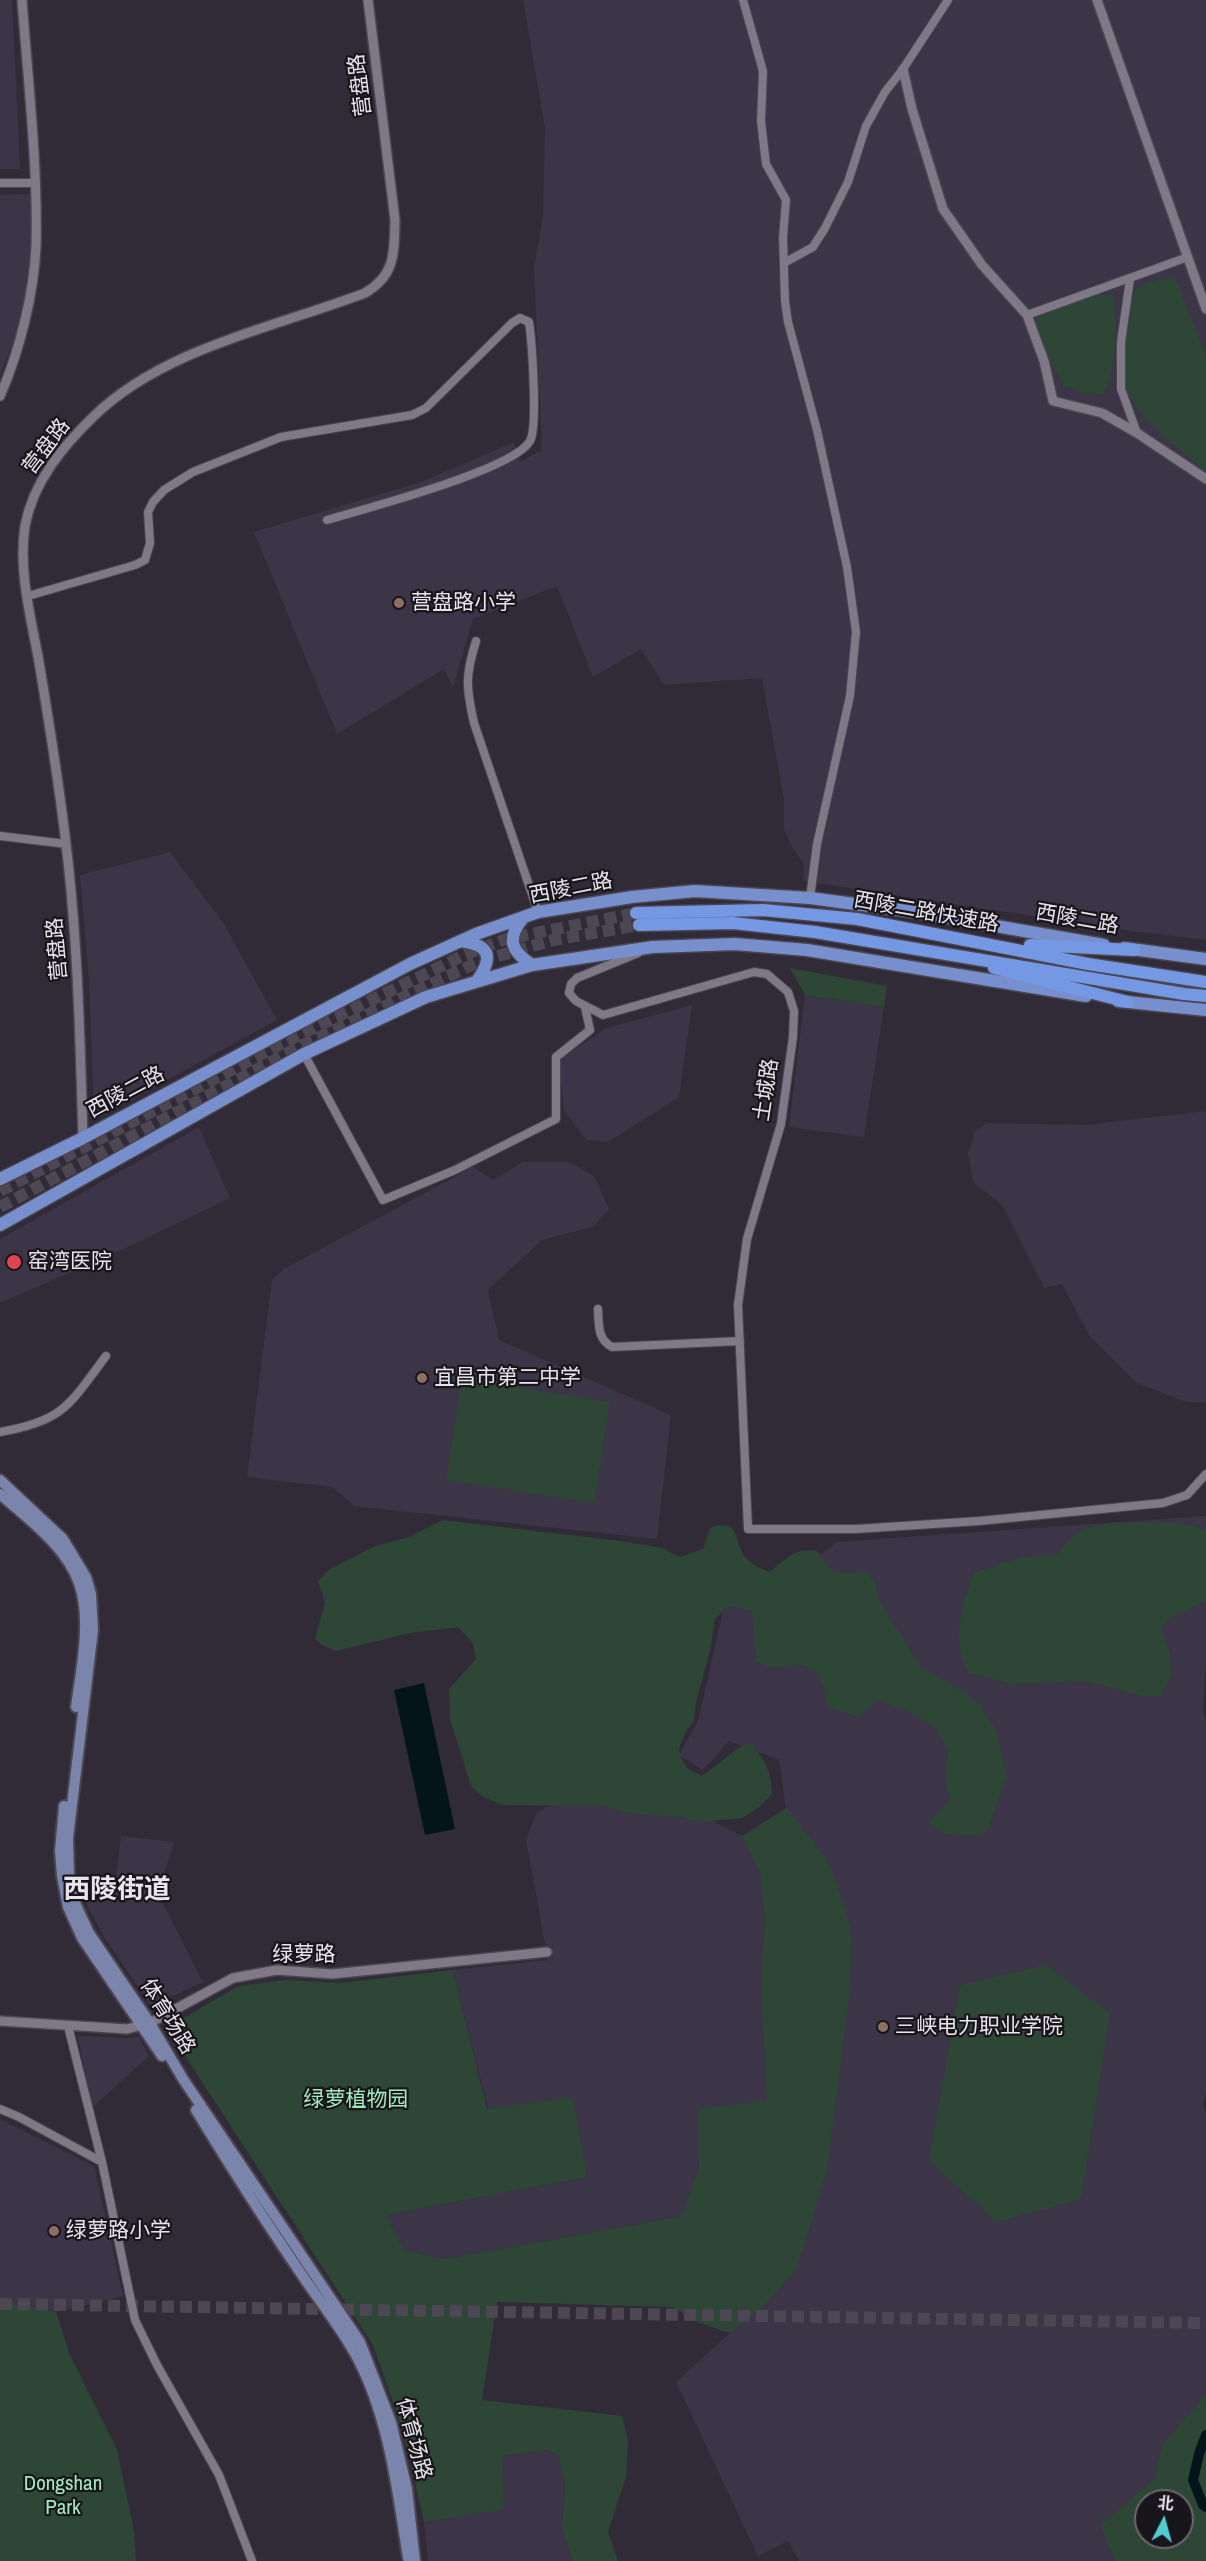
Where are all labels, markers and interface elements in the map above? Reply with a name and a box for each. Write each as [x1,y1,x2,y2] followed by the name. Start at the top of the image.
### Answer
[345,52,377,118] street label: 营盘路
[18,414,76,480] street label: 营盘路
[411,590,516,616] place label: 营盘路小学
[392,596,406,610] marker: 营盘路小学
[527,869,615,909] street label: 西陵二路
[851,888,1001,938] street label: 西陵二路快速路
[1033,900,1121,940] street label: 西陵二路
[43,917,73,981] street label: 营盘路
[750,1057,784,1123] street label: 土城路
[83,1062,169,1124] street label: 西陵二路
[28,1249,112,1275] place label: 窑湾医院
[5,1253,23,1271] marker: 窑湾医院
[434,1365,581,1391] place label: 宜昌市第二中学
[415,1371,429,1385] marker: 宜昌市第二中学
[63,1875,171,1907] district label: 西陵街道
[273,1942,335,1968] street label: 绿萝路
[134,1975,200,2059] street label: 体育场路
[895,2014,1063,2040] place label: 三峡电力职业学院
[876,2020,890,2034] marker: 三峡电力职业学院
[304,2087,408,2113] park label: 绿萝植物园
[66,2218,171,2244] place label: 绿萝路小学
[47,2224,61,2238] marker: 绿萝路小学
[390,2395,436,2483] street label: 体育场路
[24,2471,102,2521] park label: Dongshan Park
[1134,2489,1194,2549] north arrow
[1157,2491,1175,2515] text: 北

